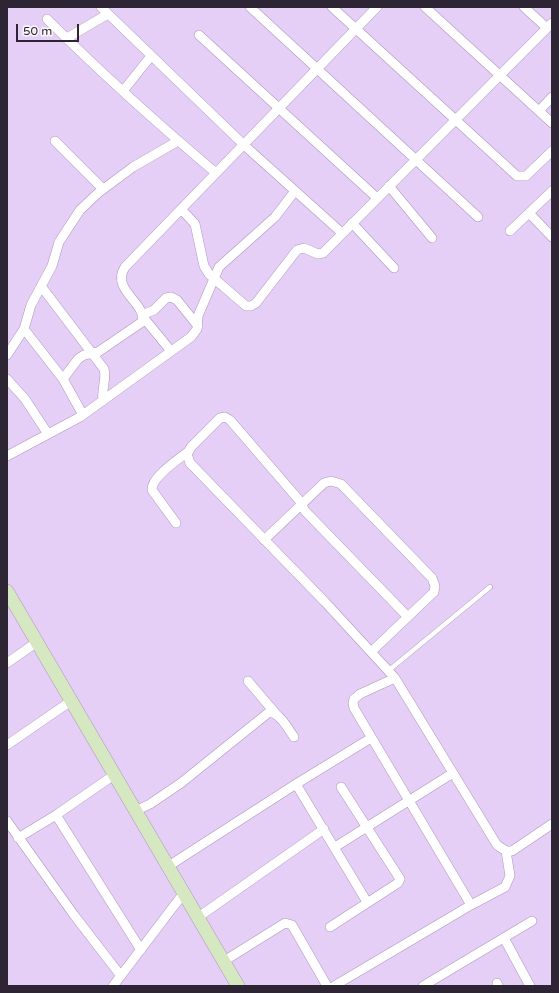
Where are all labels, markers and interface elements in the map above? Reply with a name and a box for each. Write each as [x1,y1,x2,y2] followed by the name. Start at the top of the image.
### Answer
[18,16,81,42] scale bar
[23,24,52,38] text: 50 m

